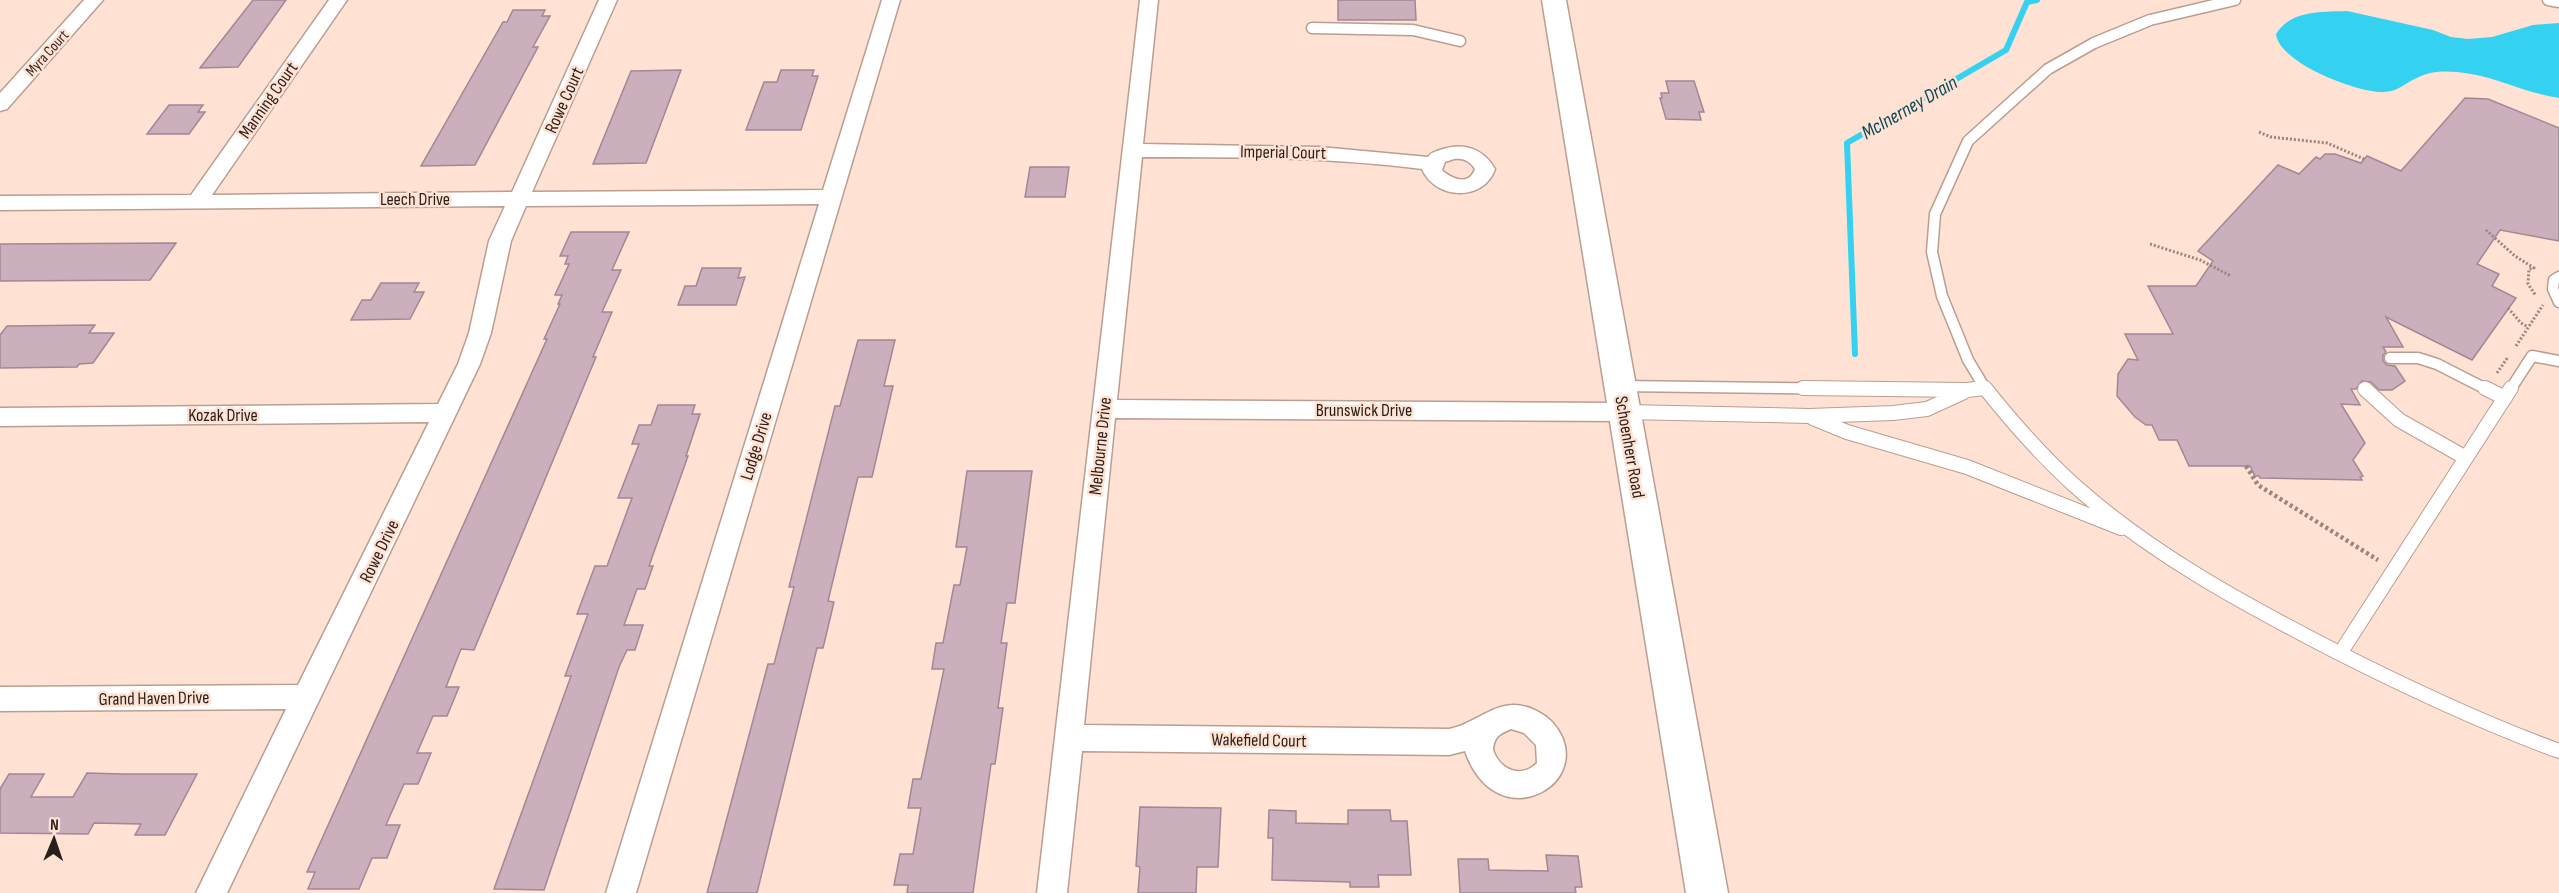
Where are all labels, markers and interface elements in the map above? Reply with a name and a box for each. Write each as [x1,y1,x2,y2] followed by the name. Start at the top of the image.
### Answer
[22,26,73,80] street label: Myra Court
[234,58,303,143] street label: Manning Court
[541,63,589,136] street label: Rowe Court
[1857,71,1962,145] water label: McInerney Drain
[1240,141,1327,164] street label: Imperial Court
[380,189,450,210] street label: Leech Drive
[1610,394,1649,500] street label: Schoenherr Road
[1085,396,1116,496] street label: Melbourne Drive
[1316,400,1412,421] street label: Brunswick Drive
[188,405,258,426] street label: Kozak Drive
[736,410,777,483] street label: Lodge Drive
[355,516,404,586] street label: Rowe Drive
[98,687,210,710] street label: Grand Haven Drive
[1211,729,1307,752] street label: Wakefield Court
[24,809,84,869] north arrow
[50,816,59,835] text: N

